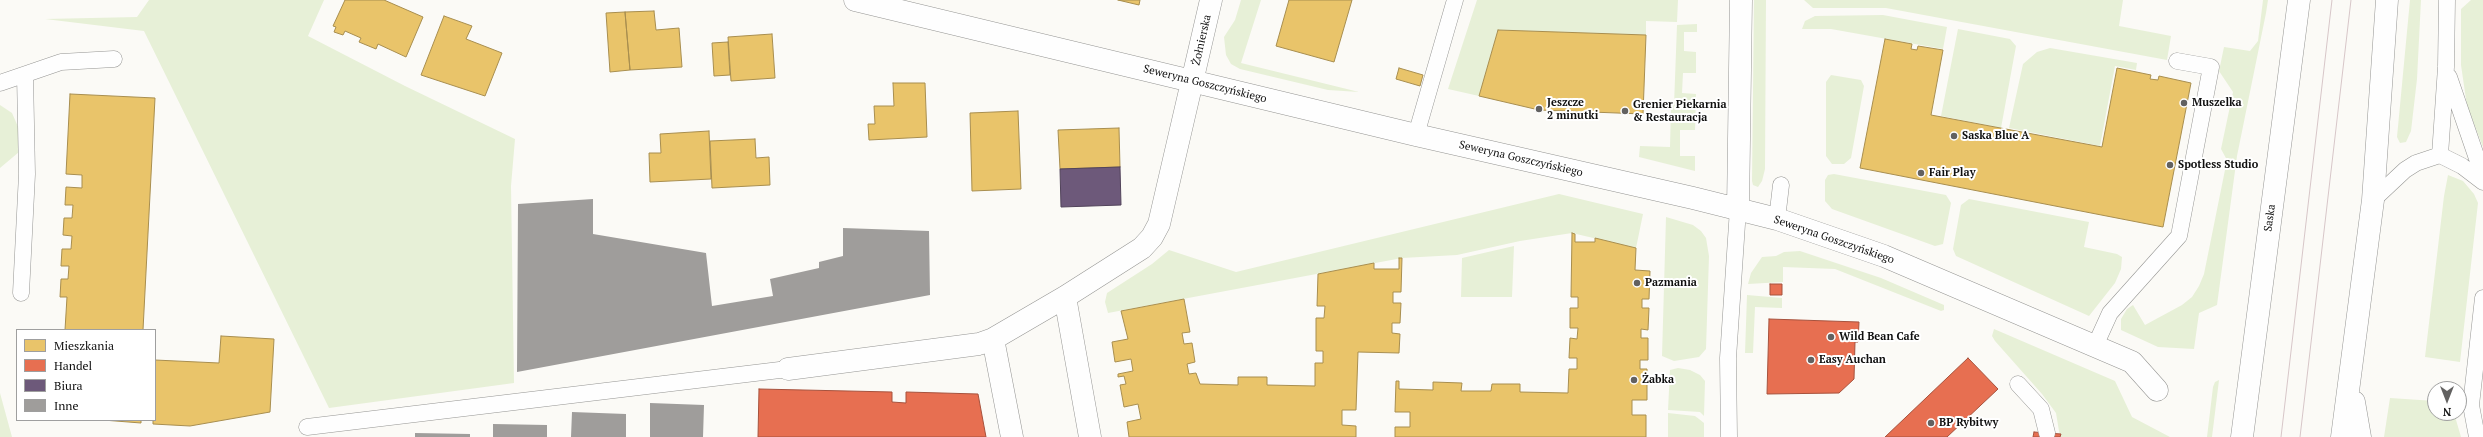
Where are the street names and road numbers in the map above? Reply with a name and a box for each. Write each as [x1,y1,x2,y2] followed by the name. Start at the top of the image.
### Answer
[1190,13,1214,67] street label: Żołnierska
[1142,62,1268,106] street label: Seweryna Goszczyńskiego
[1458,138,1584,180] street label: Seweryna Goszczyńskiego
[2262,203,2278,233] street label: Saska
[1772,213,1896,267] street label: Seweryna Goszczyńskiego

